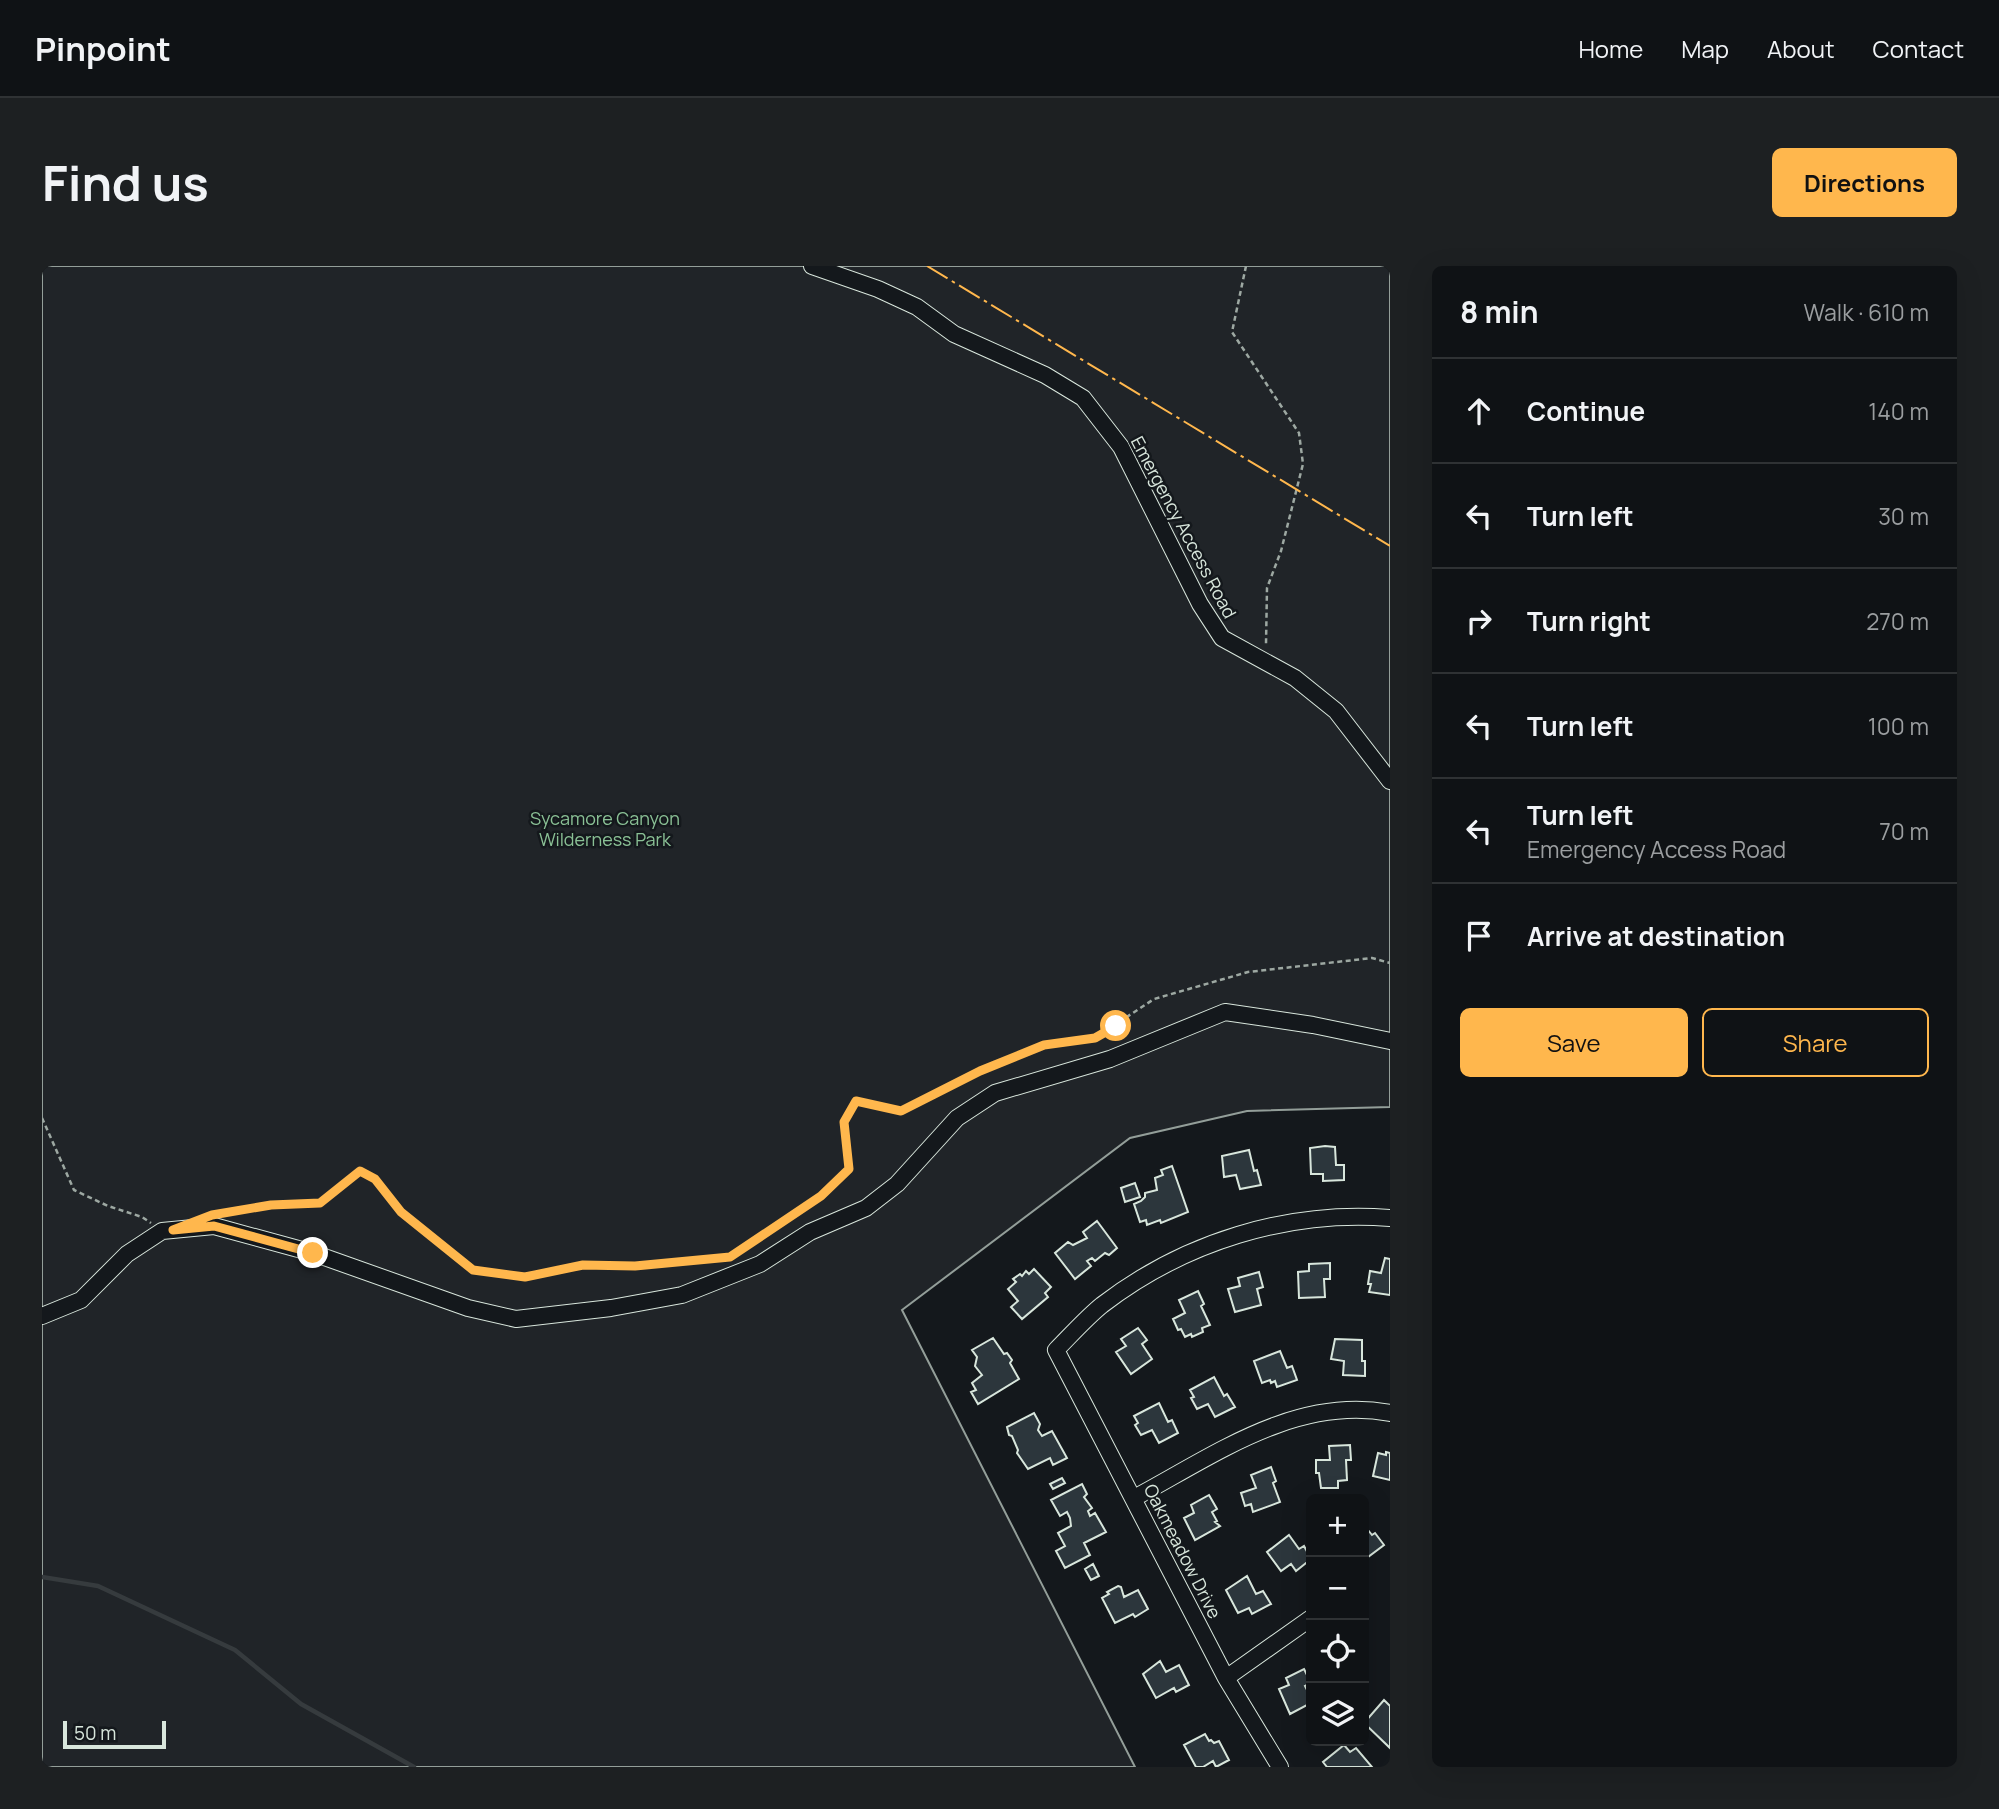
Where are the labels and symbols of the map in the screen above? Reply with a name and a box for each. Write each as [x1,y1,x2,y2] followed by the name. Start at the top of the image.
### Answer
[1126,432,1242,622] street label: Emergency Access Road
[530,806,680,851] park label: Sycamore Canyon Wilderness Park
[1100,1010,1131,1041] route start
[297,1237,328,1268] route end
[1139,1480,1227,1622] street label: Oakmeadow Drive
[63,1718,166,1750] scale bar

